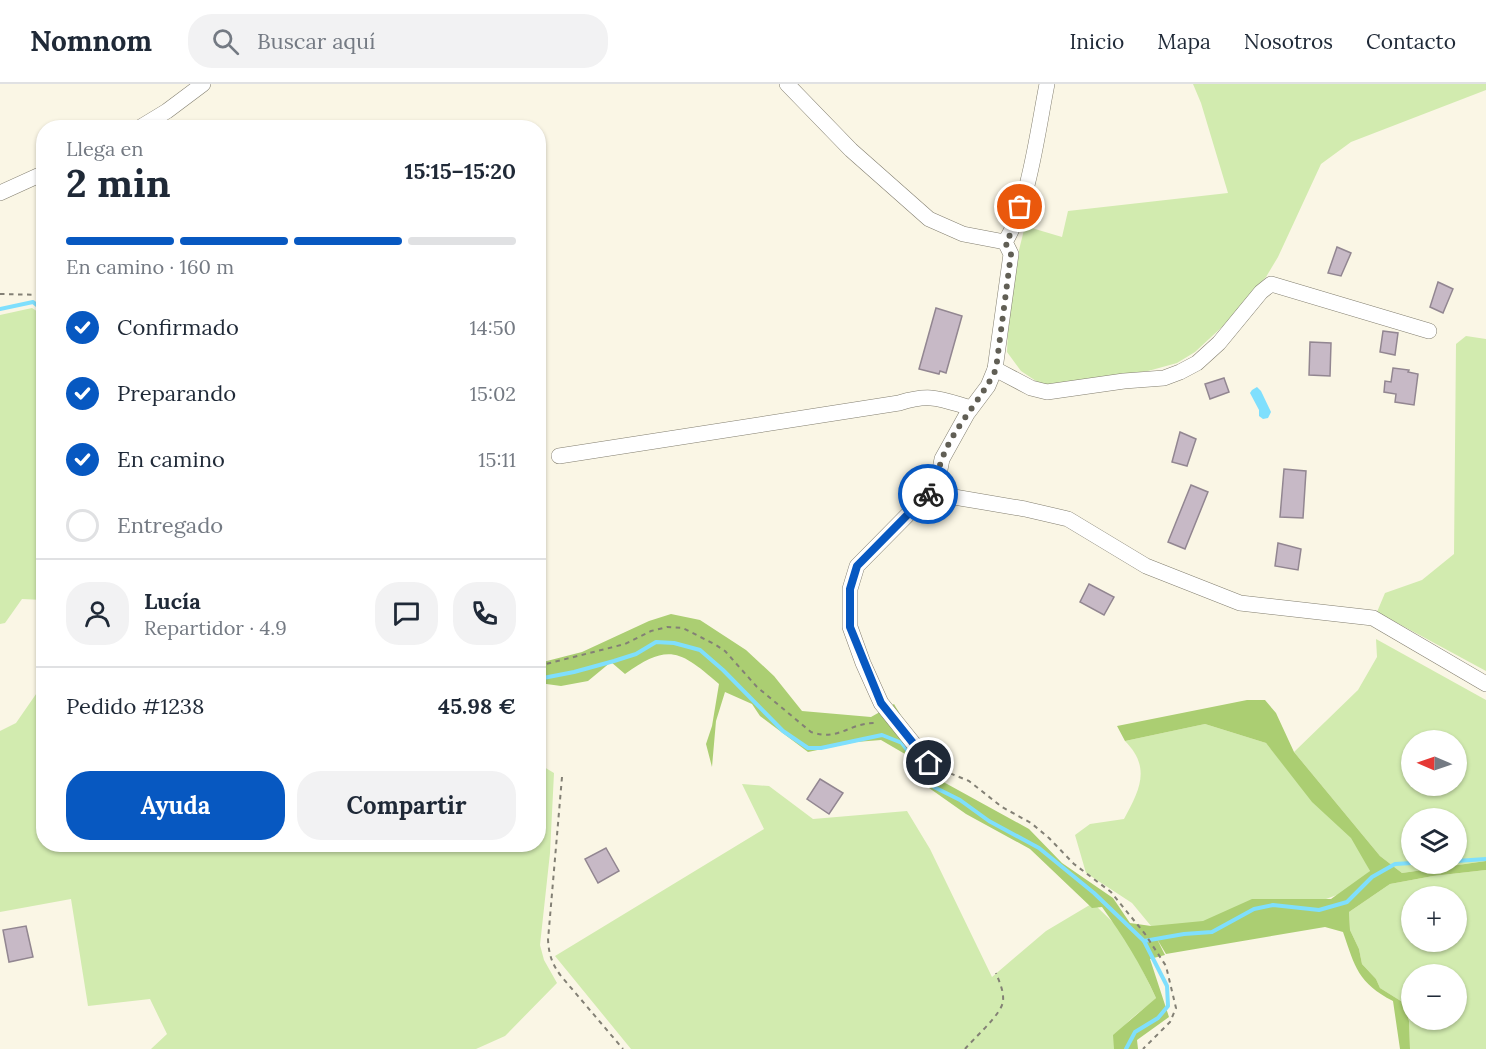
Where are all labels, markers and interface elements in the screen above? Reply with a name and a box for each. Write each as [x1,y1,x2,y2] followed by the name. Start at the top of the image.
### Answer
[188,14,608,68] search box
[30,23,152,59] text: Nomnom
[209,25,242,58] icon: search
[257,27,375,55] text: Buscar aquí
[1069,28,1124,55] text: Inicio
[1157,28,1211,55] text: Mapa
[1244,28,1333,55] text: Nosotros
[1366,28,1456,55] text: Contacto
[66,136,143,161] text: Llega en
[404,157,516,185] text: 15:15–15:20
[66,158,171,208] text: 2 min
[994,181,1045,232] pin
[1003,190,1036,223] icon: bag
[66,254,234,279] text: En camino · 160 m
[66,311,99,344] icon: check
[117,313,239,341] text: Confirmado
[470,315,516,340] text: 14:50
[66,377,99,410] icon: check
[117,379,236,407] text: Preparando
[470,381,516,406] text: 15:02
[66,443,99,476] icon: check
[117,445,225,473] text: En camino
[478,447,516,472] text: 15:11
[898,464,958,524] courier
[912,478,945,511] icon: bike
[117,511,223,539] text: Entregado
[66,582,129,645] button: person
[375,582,438,645] button: chat
[453,582,516,645] button: phone
[144,587,201,615] text: Lucía
[144,615,287,640] text: Repartidor · 4.9
[66,692,204,720] text: Pedido #1238
[438,692,516,720] text: 45.98 €
[1401,730,1467,796] north arrow
[1401,730,1467,1030] map controls
[903,737,954,788] pin
[912,746,945,779] icon: home
[66,771,285,840] button: Ayuda
[297,771,516,840] button: Compartir
[1401,808,1467,874] button: layers
[1401,886,1467,952] button: +
[1401,964,1467,1030] button: −

